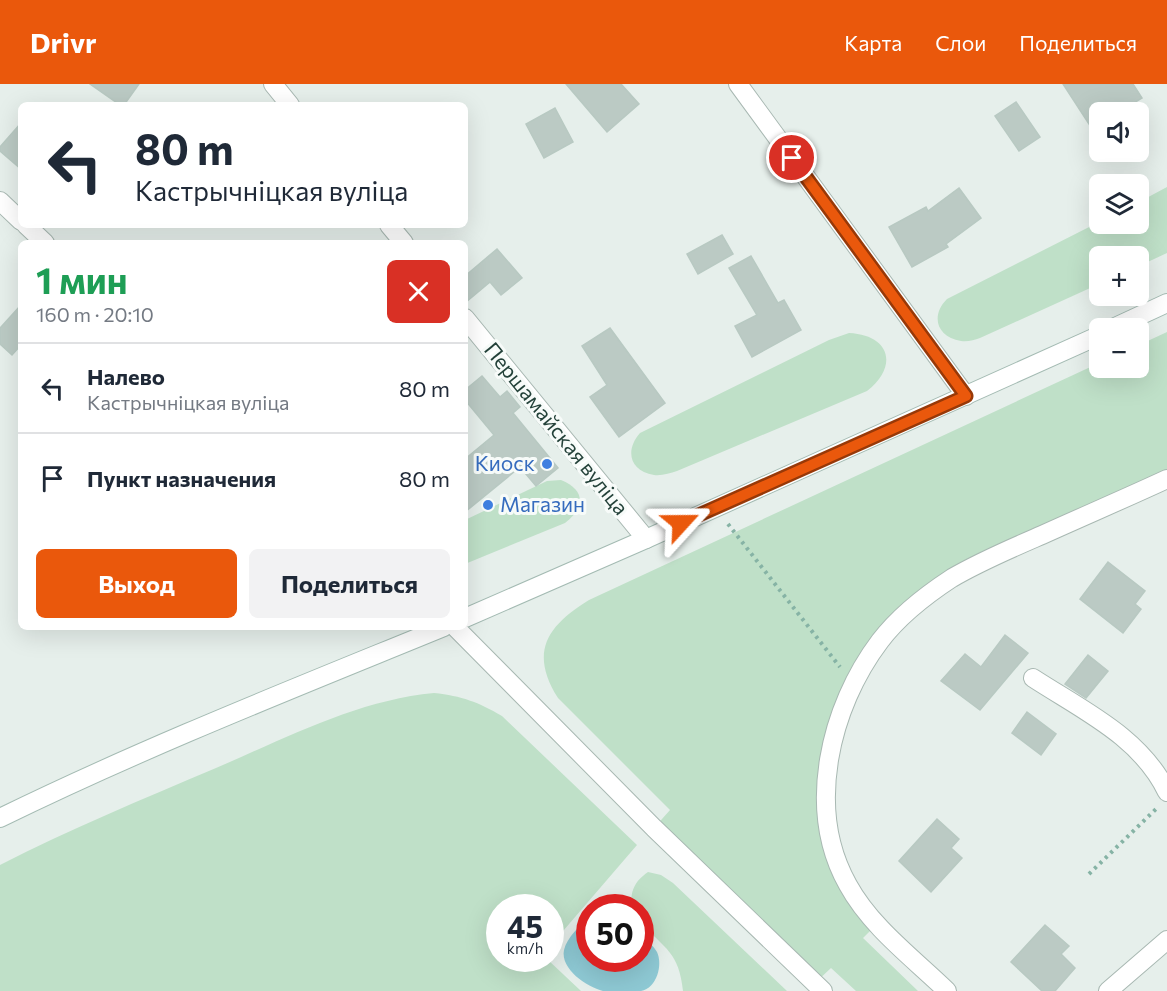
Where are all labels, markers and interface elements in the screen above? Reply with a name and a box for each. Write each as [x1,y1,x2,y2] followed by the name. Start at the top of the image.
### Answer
[30,25,97,59] text: Drivr
[844,30,902,55] text: Карта
[935,30,986,55] text: Слои
[1019,30,1137,55] text: Поделиться
[1089,102,1149,378] map controls
[1089,102,1149,162] button: sound
[135,122,234,174] text: 80 m
[36,126,114,204] icon: left
[766,132,817,183] pin
[775,141,808,174] icon: arrive
[135,174,408,207] text: Кастрычніцкая вуліца
[1089,174,1149,234] button: layers
[1089,246,1149,306] button: +
[36,257,128,301] text: 1 мин
[387,260,450,323] button: close
[36,302,154,326] text: 160 m · 20:10
[1089,318,1149,378] button: −
[480,337,634,519] street label: Першамайская вуліца
[87,363,165,390] text: Налево
[36,372,69,405] icon: left
[399,375,450,402] text: 80 m
[87,390,289,414] text: Кастрычніцкая вуліца
[475,450,535,475] place label: Киоск
[540,457,554,471] marker: Киоск
[36,462,69,495] icon: arrive
[87,465,276,492] text: Пункт назначения
[399,465,450,492] text: 80 m
[500,491,585,516] place label: Магазин
[649,491,713,555] position arrow
[481,498,495,512] marker: Магазин
[36,549,237,618] button: Выход
[249,549,450,618] button: Поделиться
[576,894,654,972] speed limit sign: 50
[507,907,543,944] text: 45
[507,939,543,957] text: km/h

